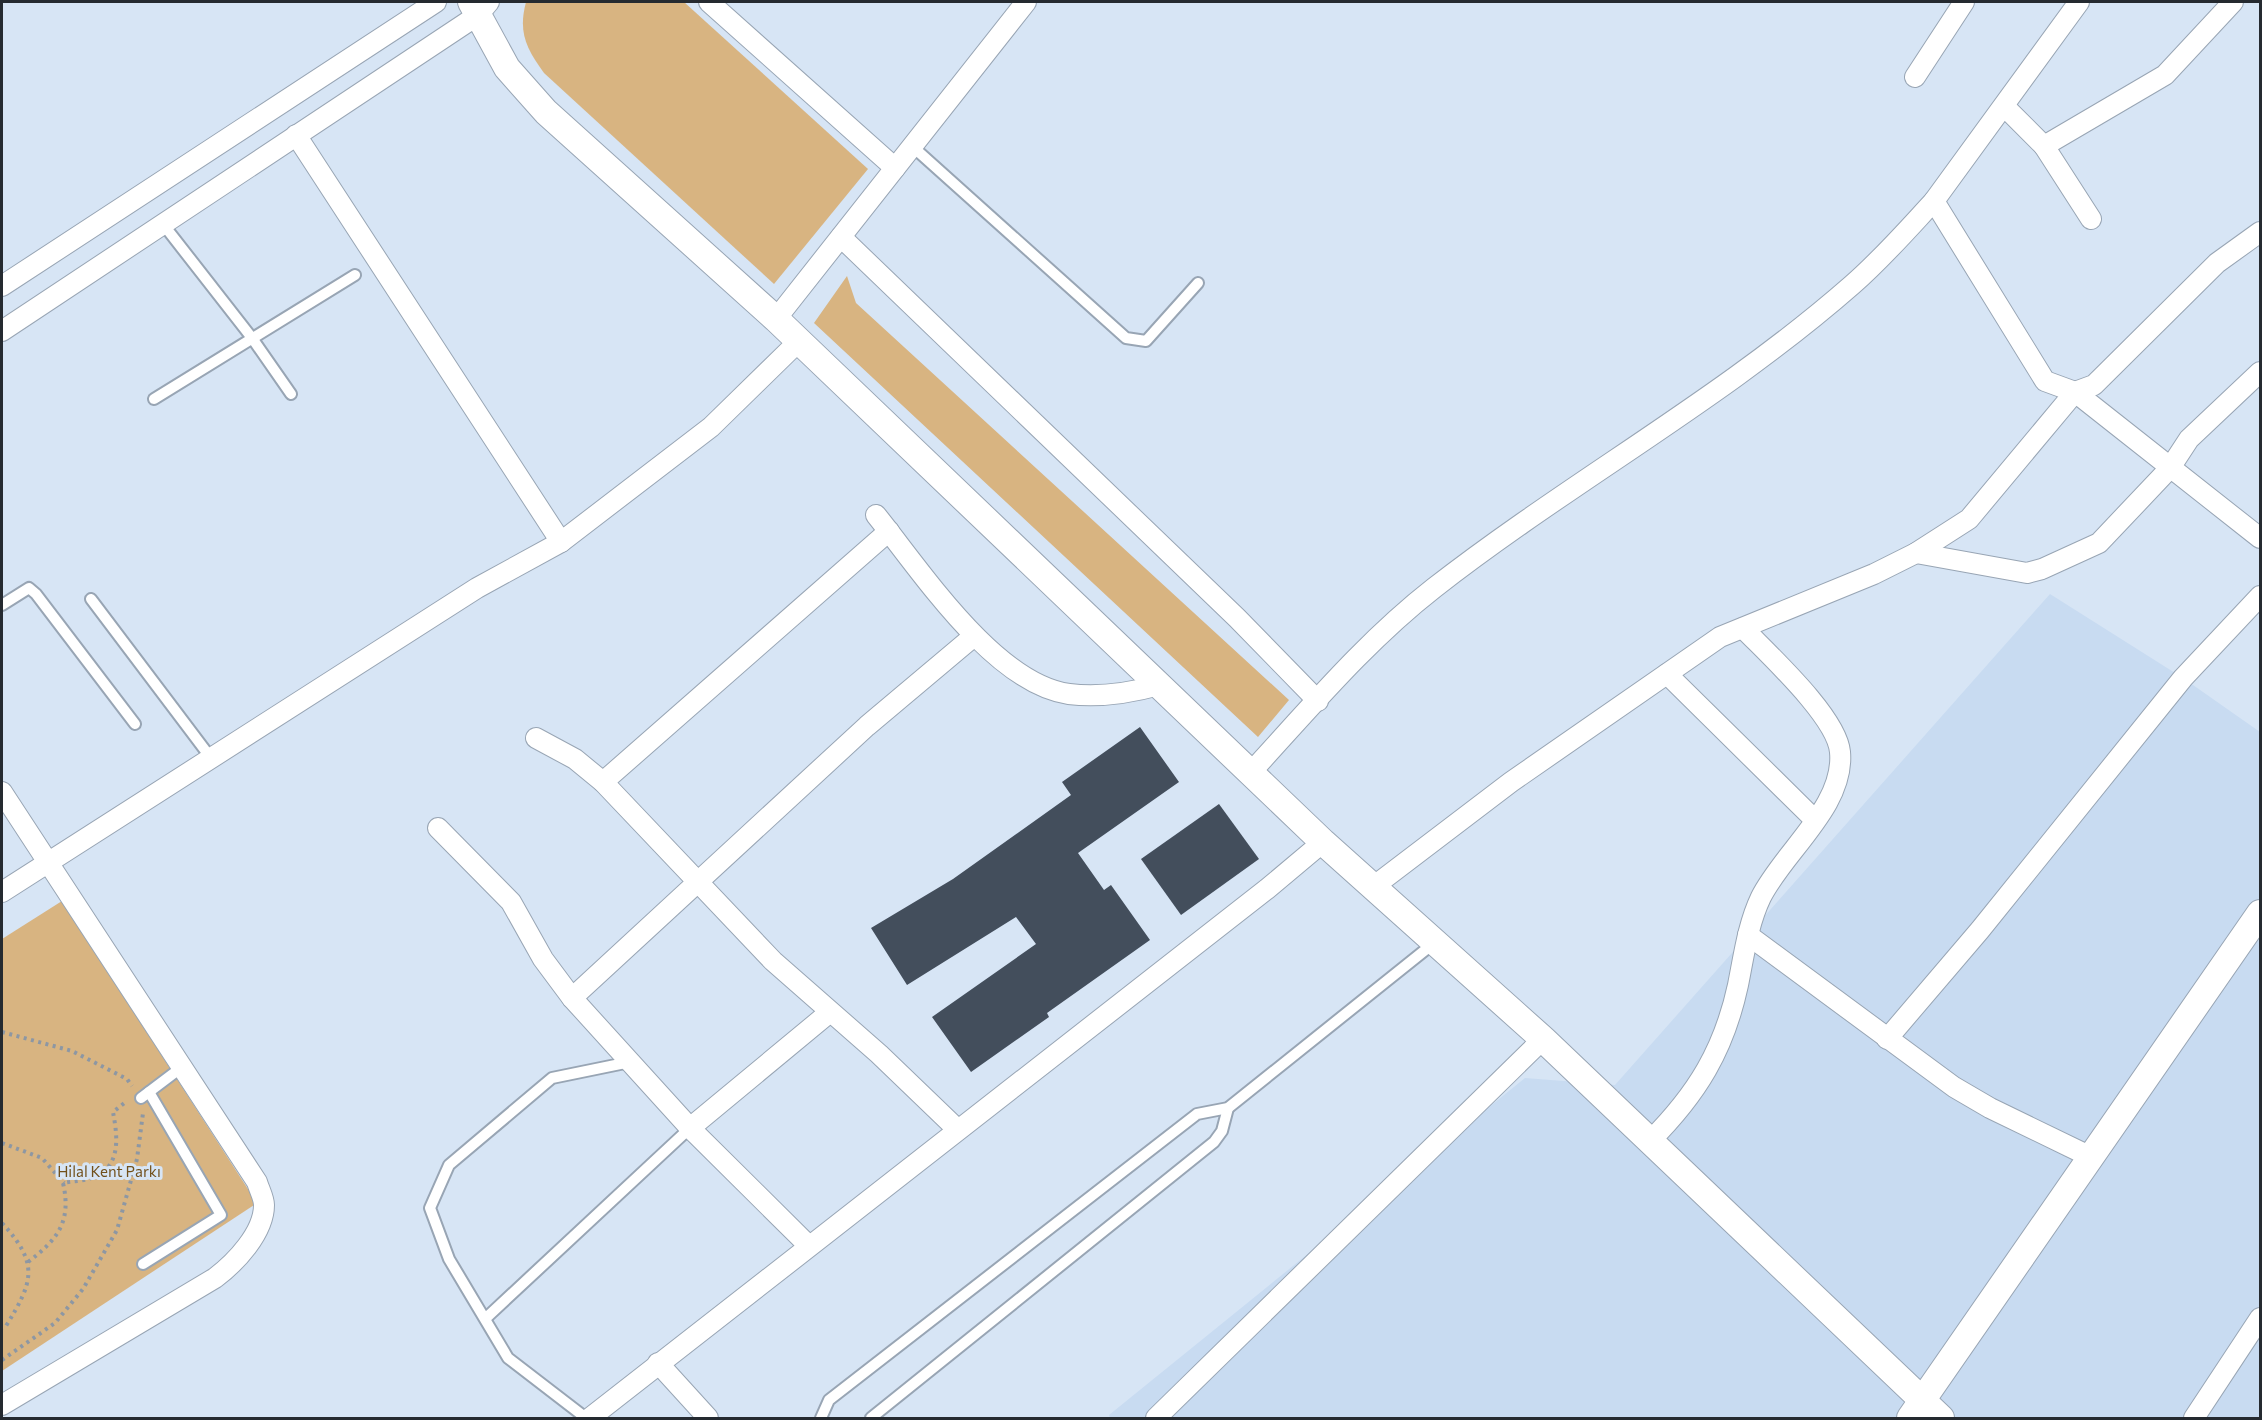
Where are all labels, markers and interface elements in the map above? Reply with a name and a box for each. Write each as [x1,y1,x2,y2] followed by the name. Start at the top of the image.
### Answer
[57,1162,161,1180] park label: Hilal Kent Parkı

